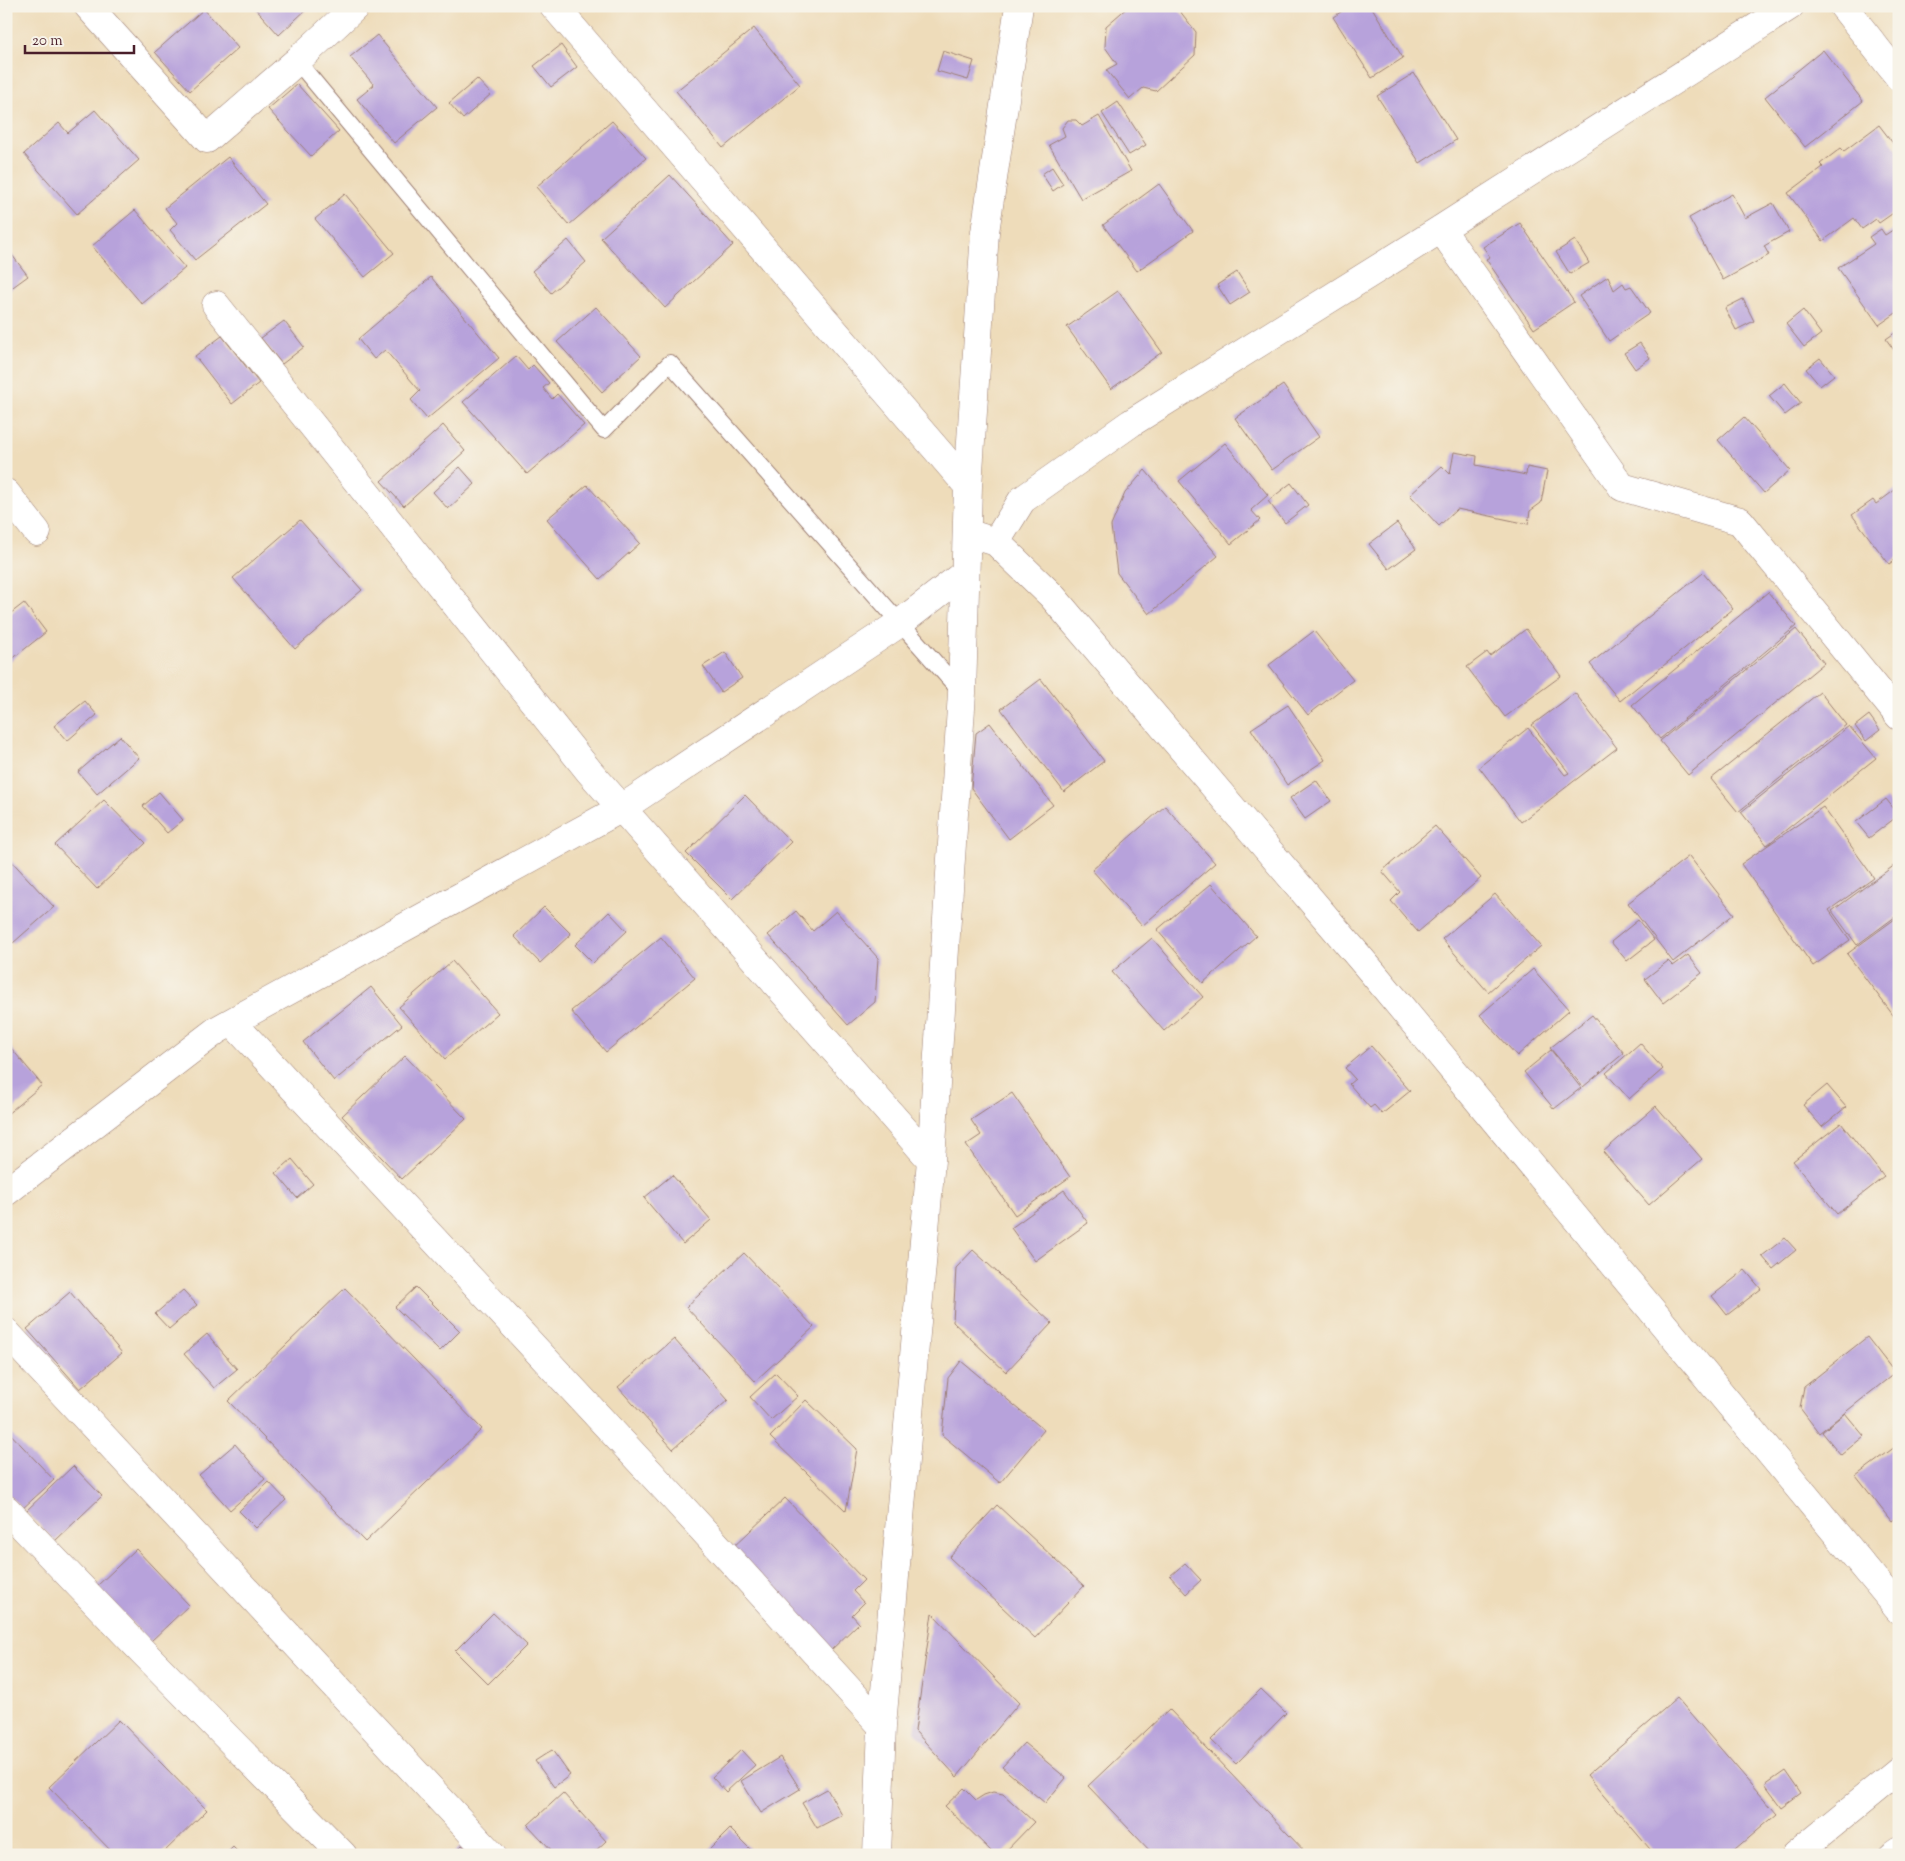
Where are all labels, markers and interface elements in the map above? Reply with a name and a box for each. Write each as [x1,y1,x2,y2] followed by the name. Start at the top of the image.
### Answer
[25,22,134,54] scale bar
[32,31,63,52] text: 20 m

